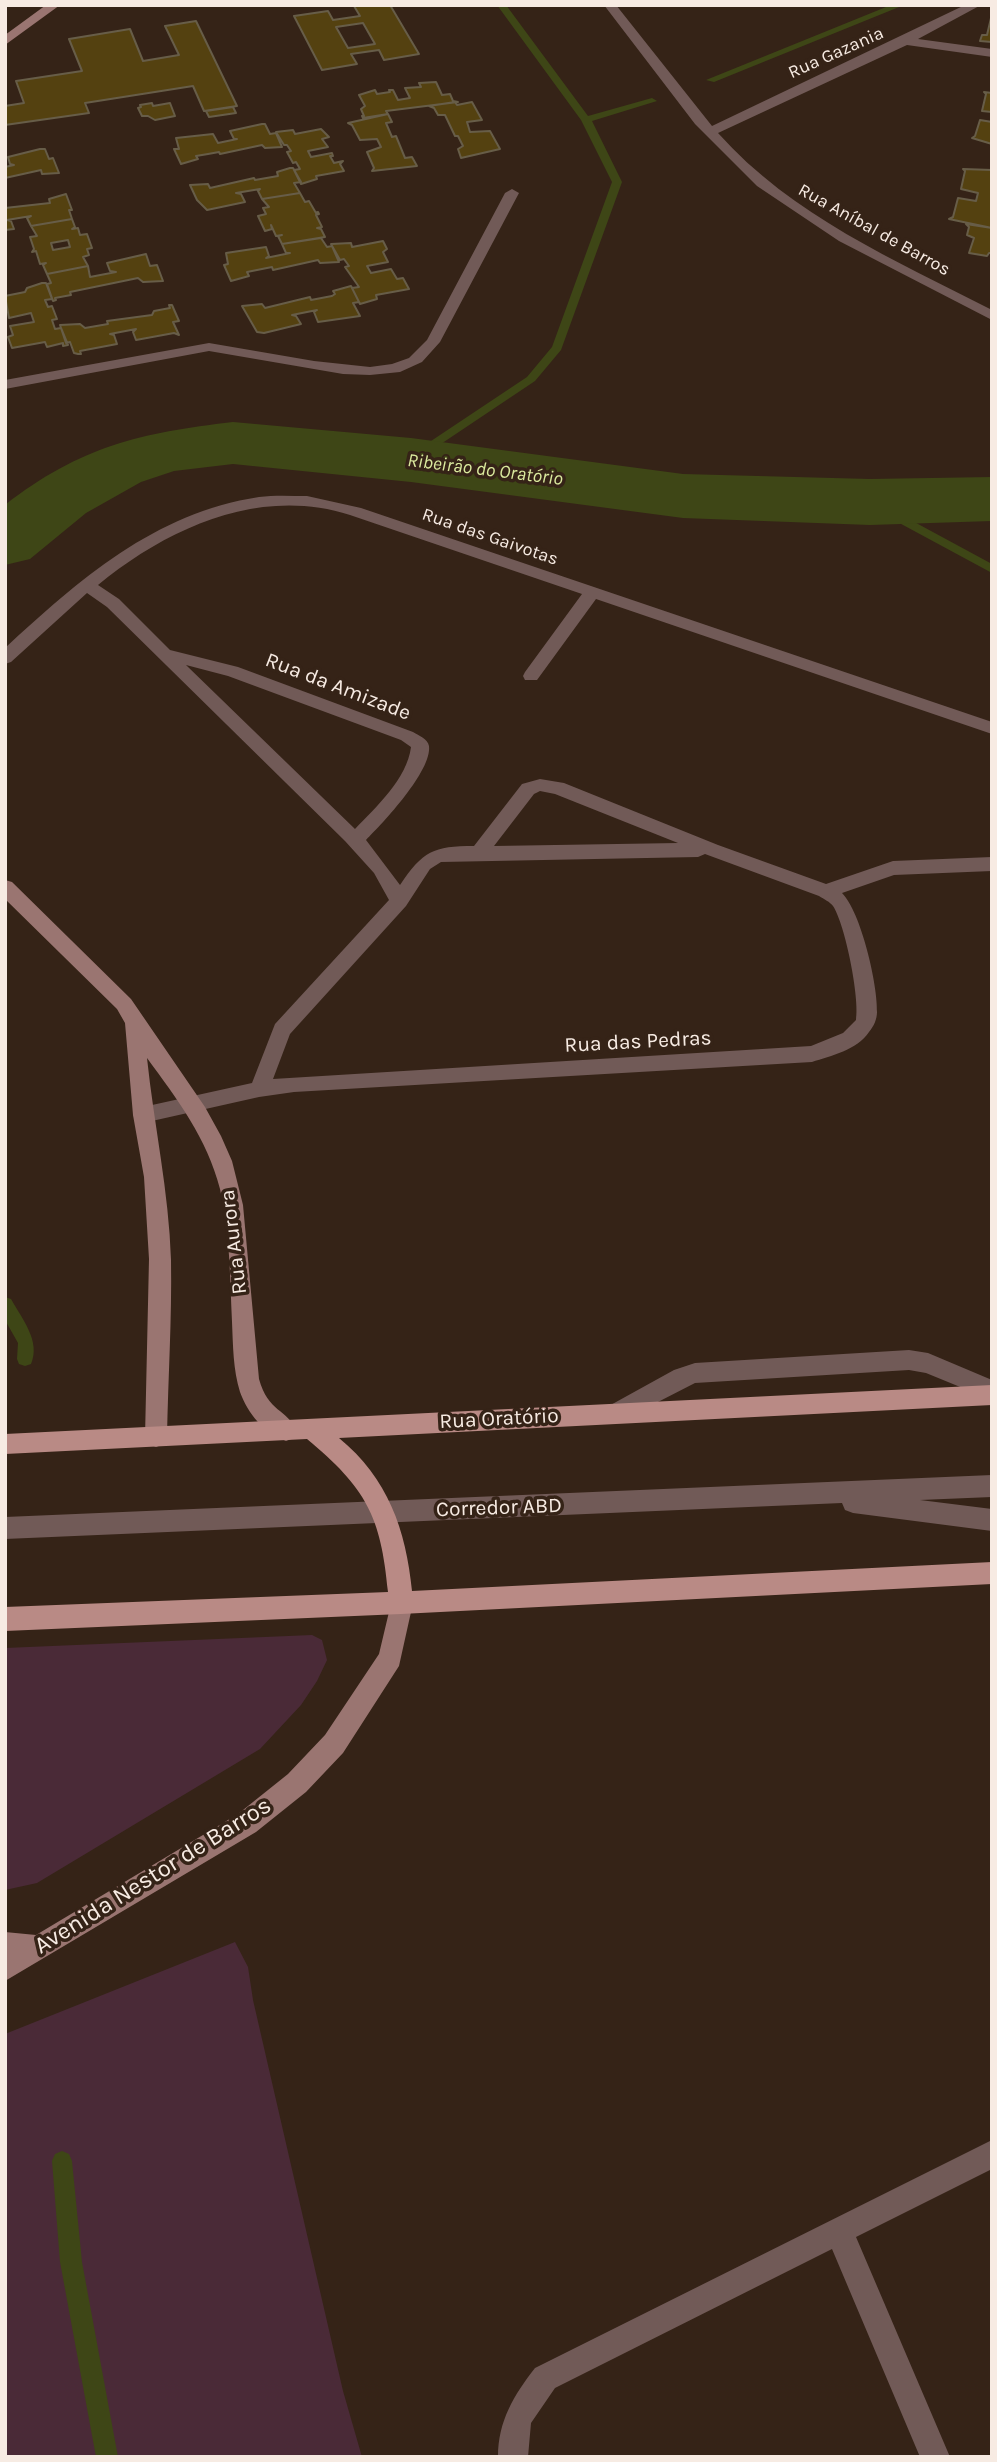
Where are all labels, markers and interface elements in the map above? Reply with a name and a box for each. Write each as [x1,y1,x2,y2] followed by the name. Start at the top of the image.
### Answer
[785,22,887,84] street label: Rua Gazania
[794,179,954,281] street label: Rua Aníbal de Barros
[406,449,564,491] water label: Ribeirão do Oratório
[419,504,561,570] street label: Rua das Gaivotas
[262,648,414,726] street label: Rua da Amizade
[564,1026,712,1058] street label: Rua das Pedras
[215,1188,253,1296] street label: Rua Aurora
[439,1403,559,1435] street label: Rua Oratório
[436,1493,562,1523] street label: Corredor ABD
[29,1791,277,1961] street label: Avenida Nestor de Barros

